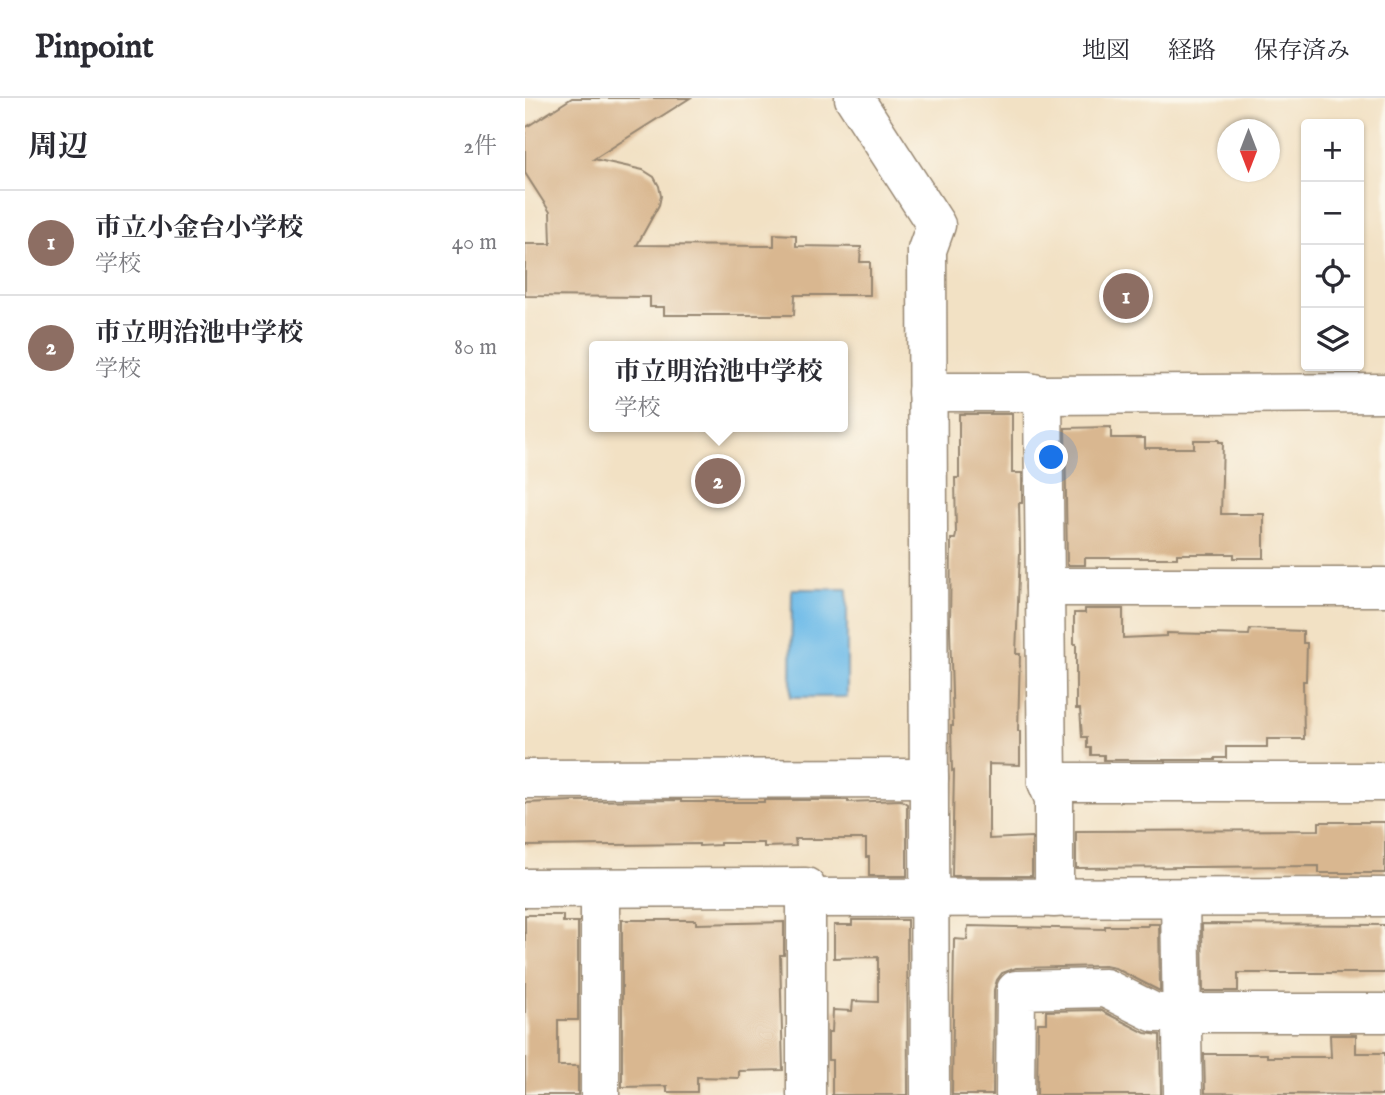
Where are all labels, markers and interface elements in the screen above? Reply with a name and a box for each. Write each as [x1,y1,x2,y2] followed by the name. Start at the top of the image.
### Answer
[35,27,154,69] text: Pinpoint
[1082,36,1130,67] text: 地図
[1168,36,1216,67] text: 経路
[1254,36,1350,67] text: 保存済み
[1217,119,1280,182] north arrow
[1301,119,1364,371] map controls
[1301,119,1364,182] button: +
[28,129,88,167] text: 周辺
[463,132,497,161] text: 2件
[1301,182,1364,245] button: −
[95,212,303,245] text: 市立小金台小学校
[47,228,55,257] text: 1
[452,228,497,257] text: 40 m
[1301,245,1364,308] button: locate
[95,250,141,279] text: 学校
[1103,270,1149,322] pin: 1
[1301,308,1364,371] button: layers
[95,317,303,350] text: 市立明治池中学校
[46,333,56,362] text: 2
[454,333,497,362] text: 80 m
[589,341,848,432] popup
[95,355,141,384] text: 学校
[614,356,823,389] text: 市立明治池中学校
[614,394,660,423] text: 学校
[1034,440,1068,474] your location
[695,455,741,507] pin: 2

